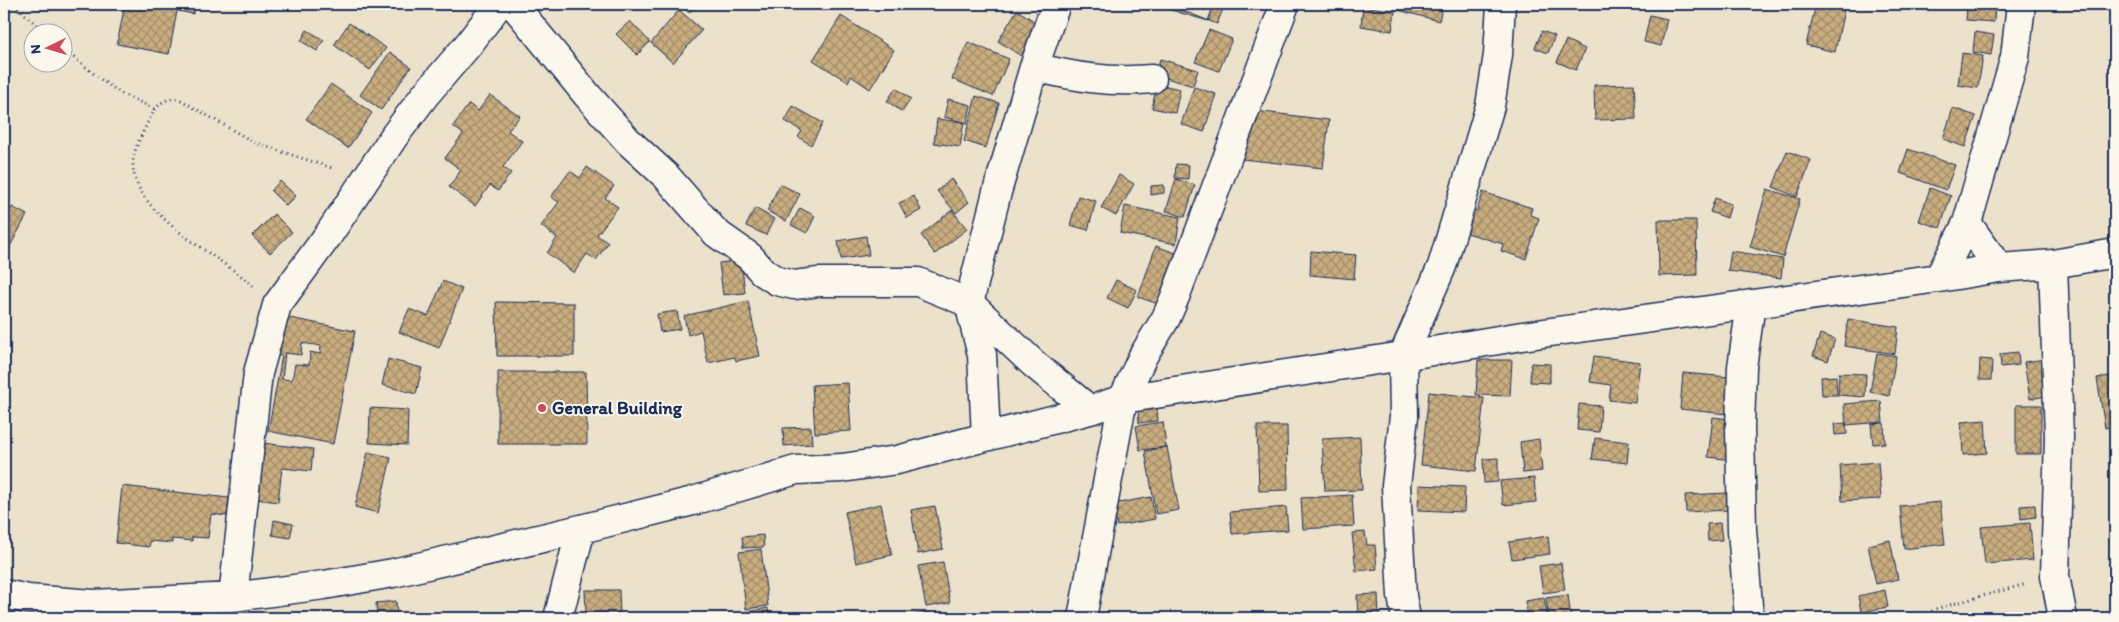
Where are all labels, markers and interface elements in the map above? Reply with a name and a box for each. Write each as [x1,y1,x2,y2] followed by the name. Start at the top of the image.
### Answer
[22,22,72,72] north arrow
[27,44,44,55] text: N
[552,397,683,419] place label: General Building
[536,402,548,414] marker: General Building

